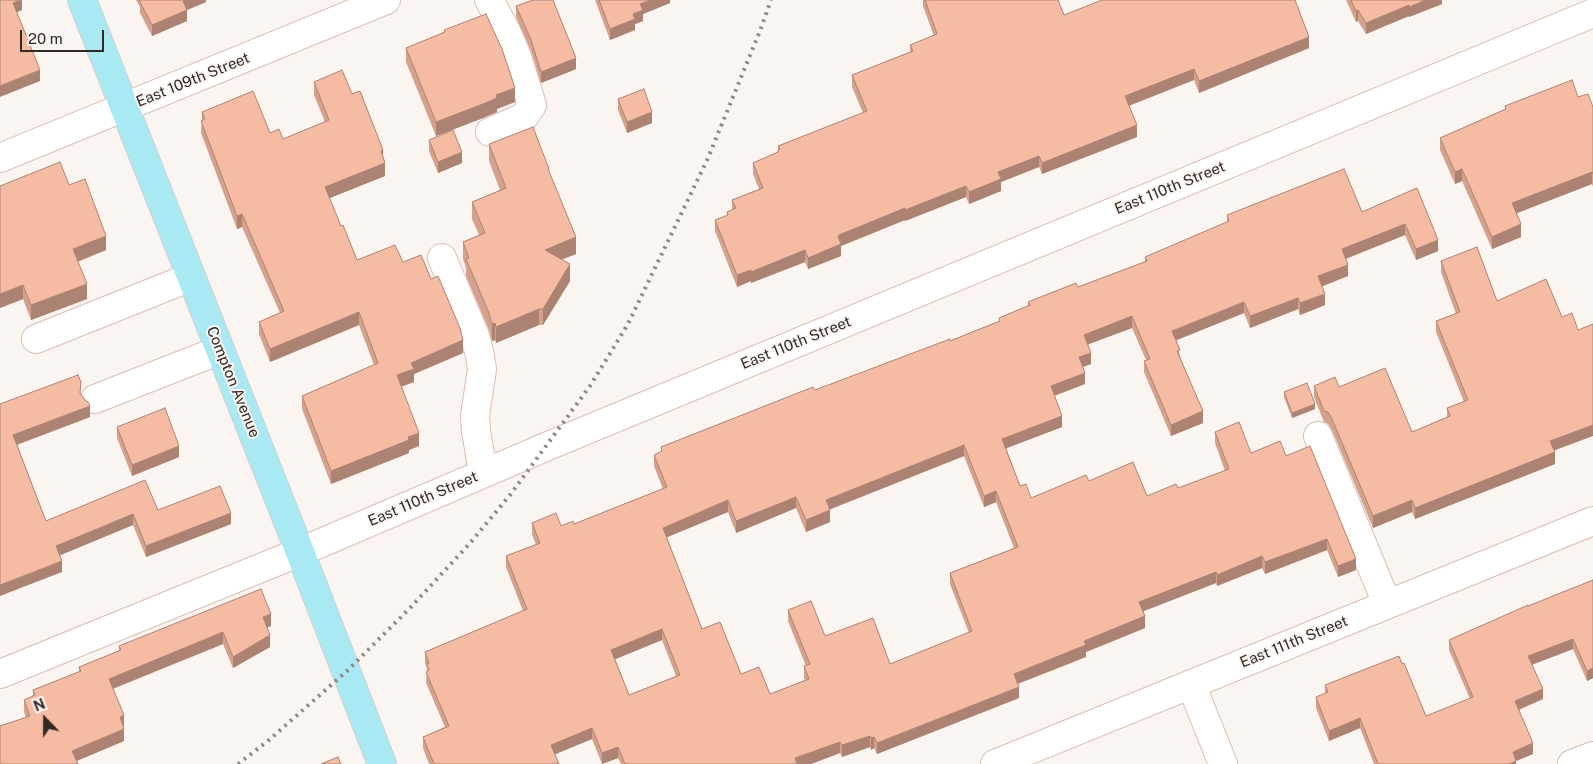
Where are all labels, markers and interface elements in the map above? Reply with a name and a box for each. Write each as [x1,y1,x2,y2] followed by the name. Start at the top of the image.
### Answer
[22,20,106,52] scale bar
[28,30,63,47] text: 20 m
[134,49,252,111] street label: East 109th Street
[1112,158,1228,218] street label: East 110th Street
[738,313,854,373] street label: East 110th Street
[203,324,263,440] street label: Compton Avenue
[365,468,481,530] street label: East 110th Street
[1238,612,1350,672] street label: East 111th Street
[20,694,70,744] north arrow
[31,696,47,715] text: N

